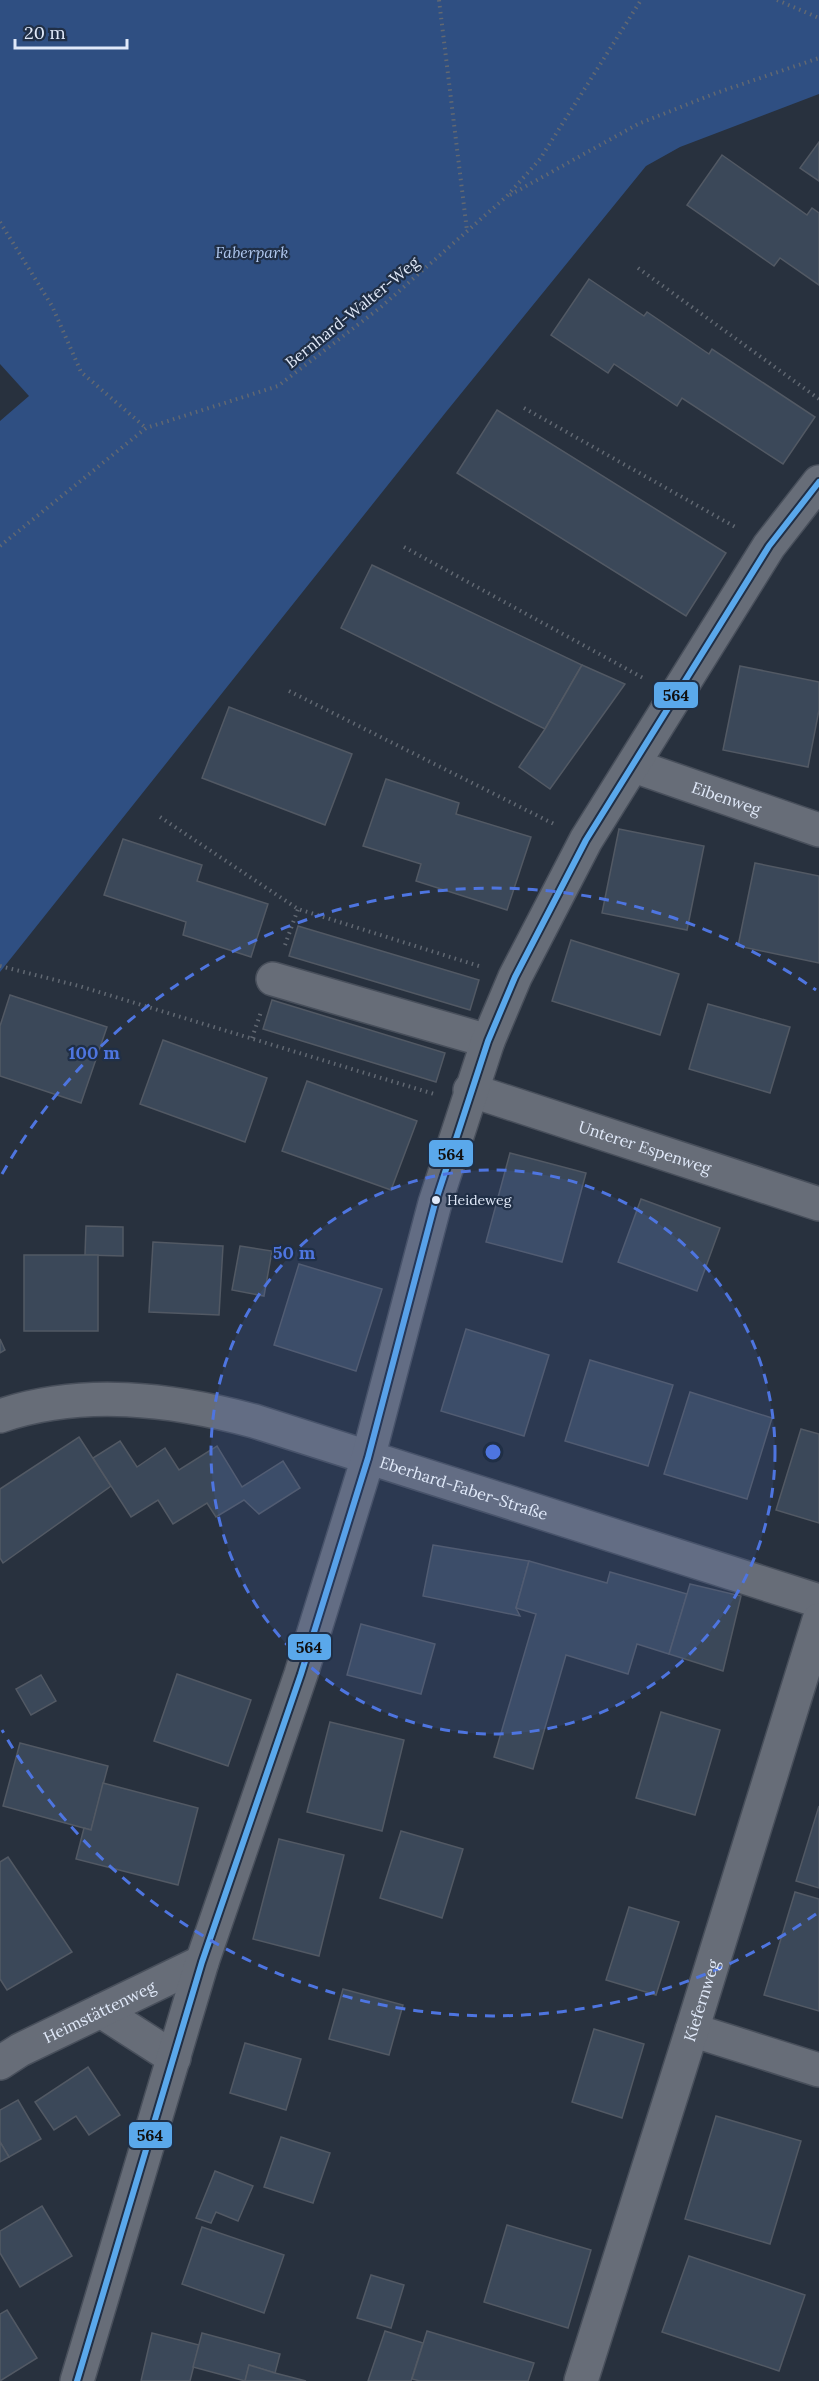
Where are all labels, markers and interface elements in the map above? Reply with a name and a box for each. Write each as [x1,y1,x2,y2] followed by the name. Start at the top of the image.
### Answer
[15,12,128,50] scale bar
[24,21,66,44] text: 20 m
[215,242,289,262] park label: Faberpark
[281,251,424,372] street label: Bernhard-Walter-Weg
[653,681,699,709] line badge: 564
[663,685,690,705] text: 564
[689,777,765,820] street label: Eibenweg
[68,1041,120,1064] text: 100 m
[576,1116,715,1178] street label: Unterer Espenweg
[428,1139,474,1168] line badge: 564
[438,1144,465,1164] text: 564
[447,1191,512,1209] place label: Heideweg
[430,1194,442,1206] marker: Heideweg
[273,1241,316,1264] text: 50 m
[483,1442,503,1462] centre of rings
[377,1452,551,1524] street label: Eberhard-Faber-Straße
[287,1633,332,1661] line badge: 564
[296,1637,323,1657] text: 564
[679,1956,724,2044] street label: Kiefernweg
[40,1976,160,2047] street label: Heimstättenweg
[128,2121,173,2149] line badge: 564
[137,2125,164,2145] text: 564

